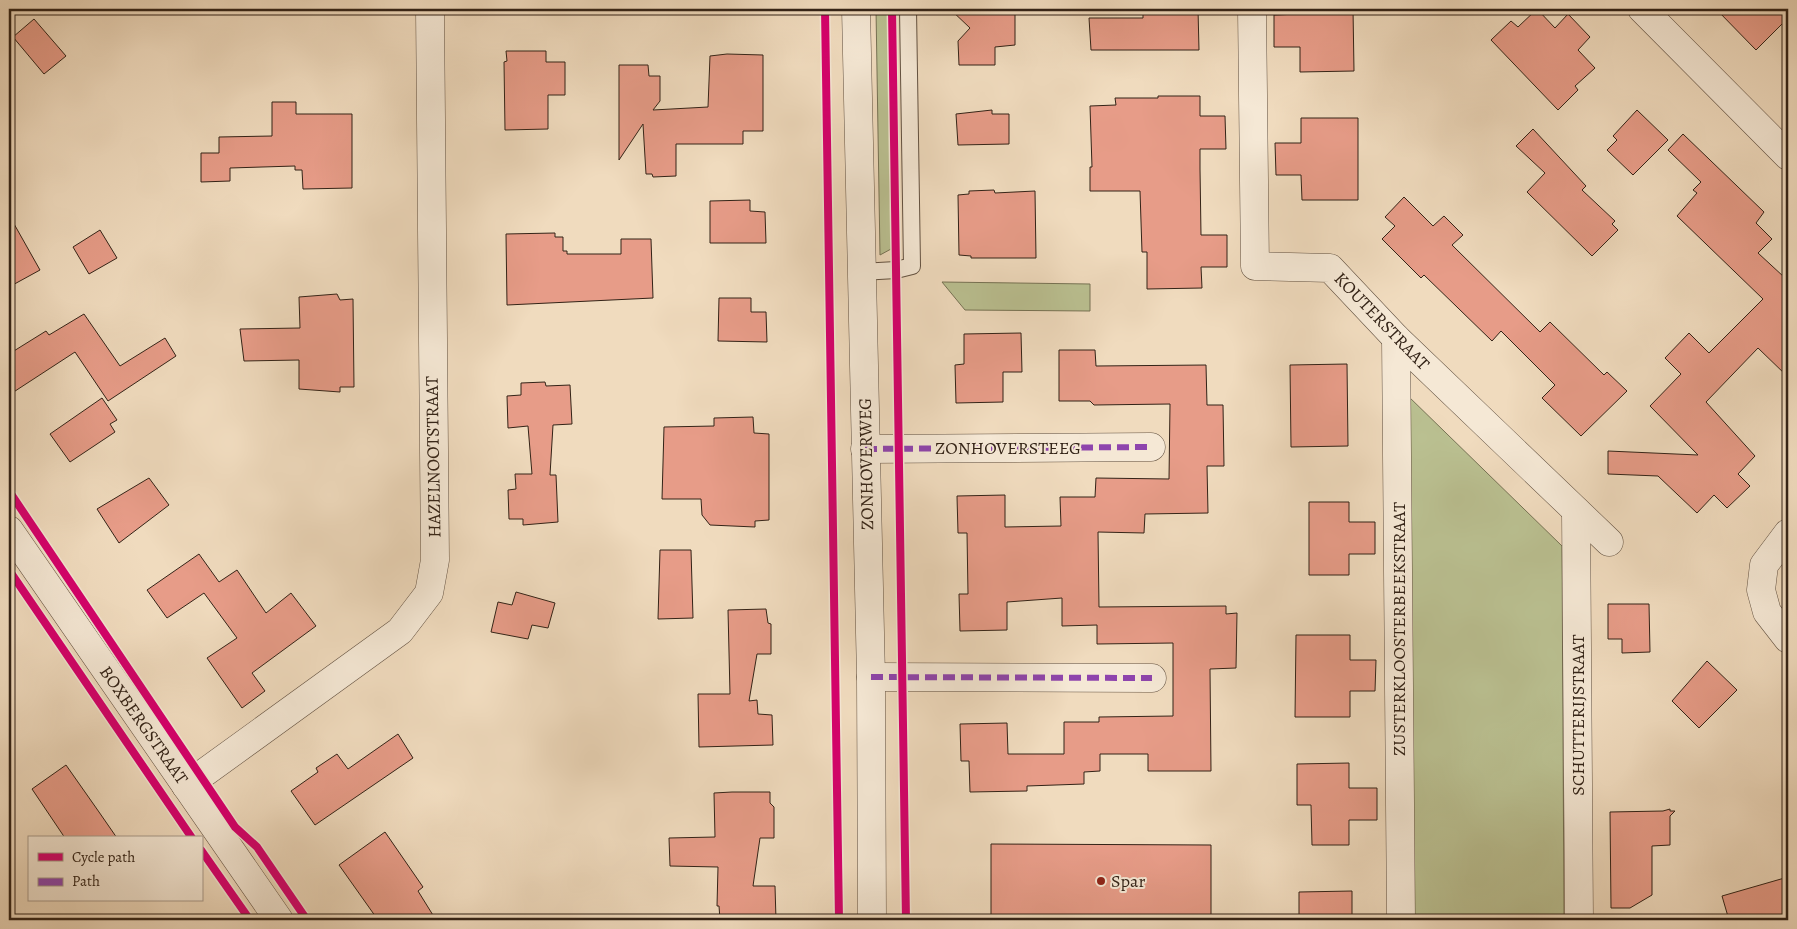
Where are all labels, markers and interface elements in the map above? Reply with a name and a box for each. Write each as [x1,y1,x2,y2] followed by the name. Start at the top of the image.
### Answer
[1329,267,1435,375] street label: KOUTERSTRAAT
[420,376,446,538] street label: HAZELNOOTSTRAAT
[853,398,879,530] street label: ZONHOVERWEG
[935,436,1081,460] street label: ZONHOVERSTEEG
[1387,502,1411,756] street label: ZUSTERKLOOSTERBEEKSTRAAT
[1566,634,1590,796] street label: SCHUTTERIJSTRAAT
[94,661,194,789] street label: BOXBERGSTRAAT
[28,836,202,902] legend
[72,847,135,867] text: Cycle path
[1111,869,1145,893] place label: Spar
[72,871,100,891] text: Path
[1095,875,1107,887] marker: Spar

